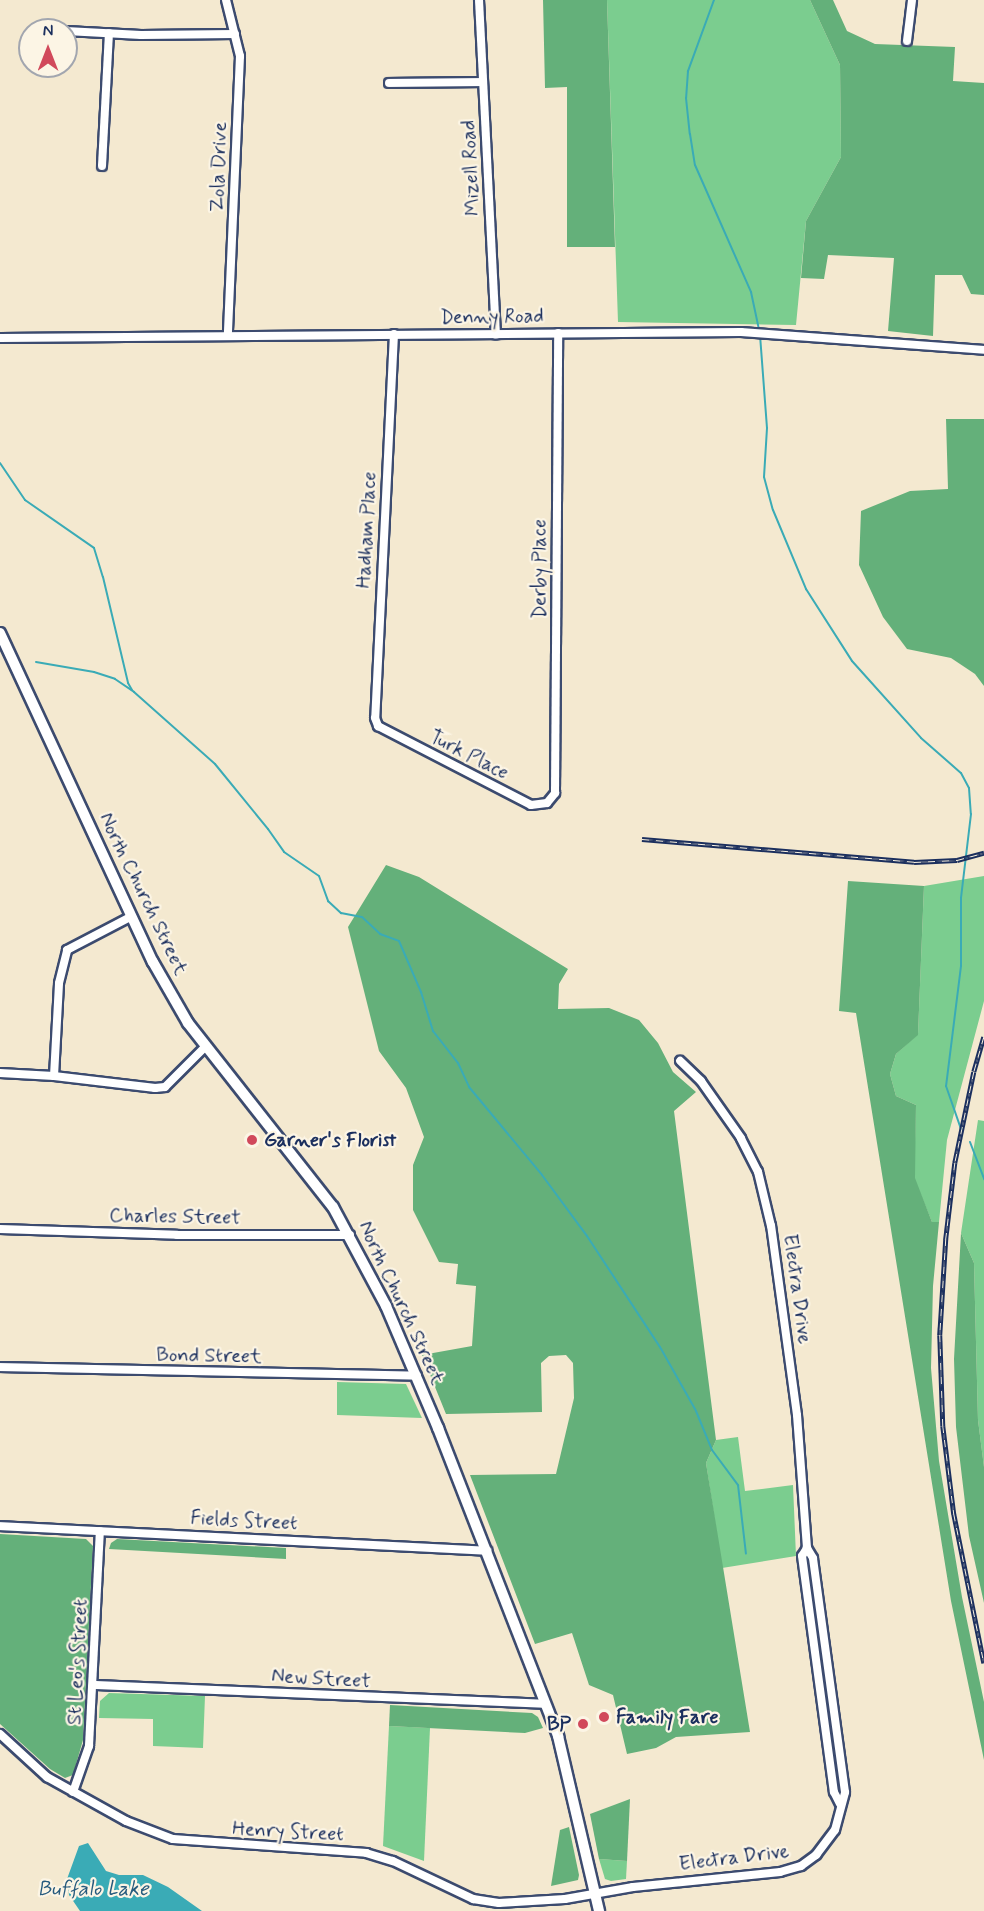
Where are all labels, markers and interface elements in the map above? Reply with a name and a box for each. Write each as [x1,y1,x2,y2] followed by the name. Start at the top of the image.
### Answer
[18,18,78,78] north arrow
[43,21,53,42] text: N
[456,119,486,217] street label: Mizell Road
[205,123,233,211] street label: Zola Drive
[440,304,544,330] street label: Denny Road
[352,471,382,589] street label: Hadham Place
[528,519,552,619] street label: Derby Place
[425,725,513,785] street label: Turk Place
[93,809,193,979] street label: North Church Street
[264,1128,398,1152] place label: Garner's Florist
[245,1133,259,1147] marker: Garner's Florist
[110,1204,240,1230] street label: Charles Street
[353,1217,449,1389] street label: North Church Street
[778,1233,816,1345] street label: Electra Drive
[156,1343,262,1369] street label: Bond Street
[188,1506,300,1536] street label: Fields Street
[63,1596,93,1728] street label: St Leo's Street
[271,1664,371,1694] street label: New Street
[616,1705,716,1729] place label: Family Fare
[597,1710,611,1724] marker: Family Fare
[547,1712,571,1736] place label: BP
[576,1717,590,1731] marker: BP
[230,1817,346,1847] street label: Henry Street
[678,1839,790,1877] street label: Electra Drive
[36,1876,150,1902] water label: Buffalo Lake

